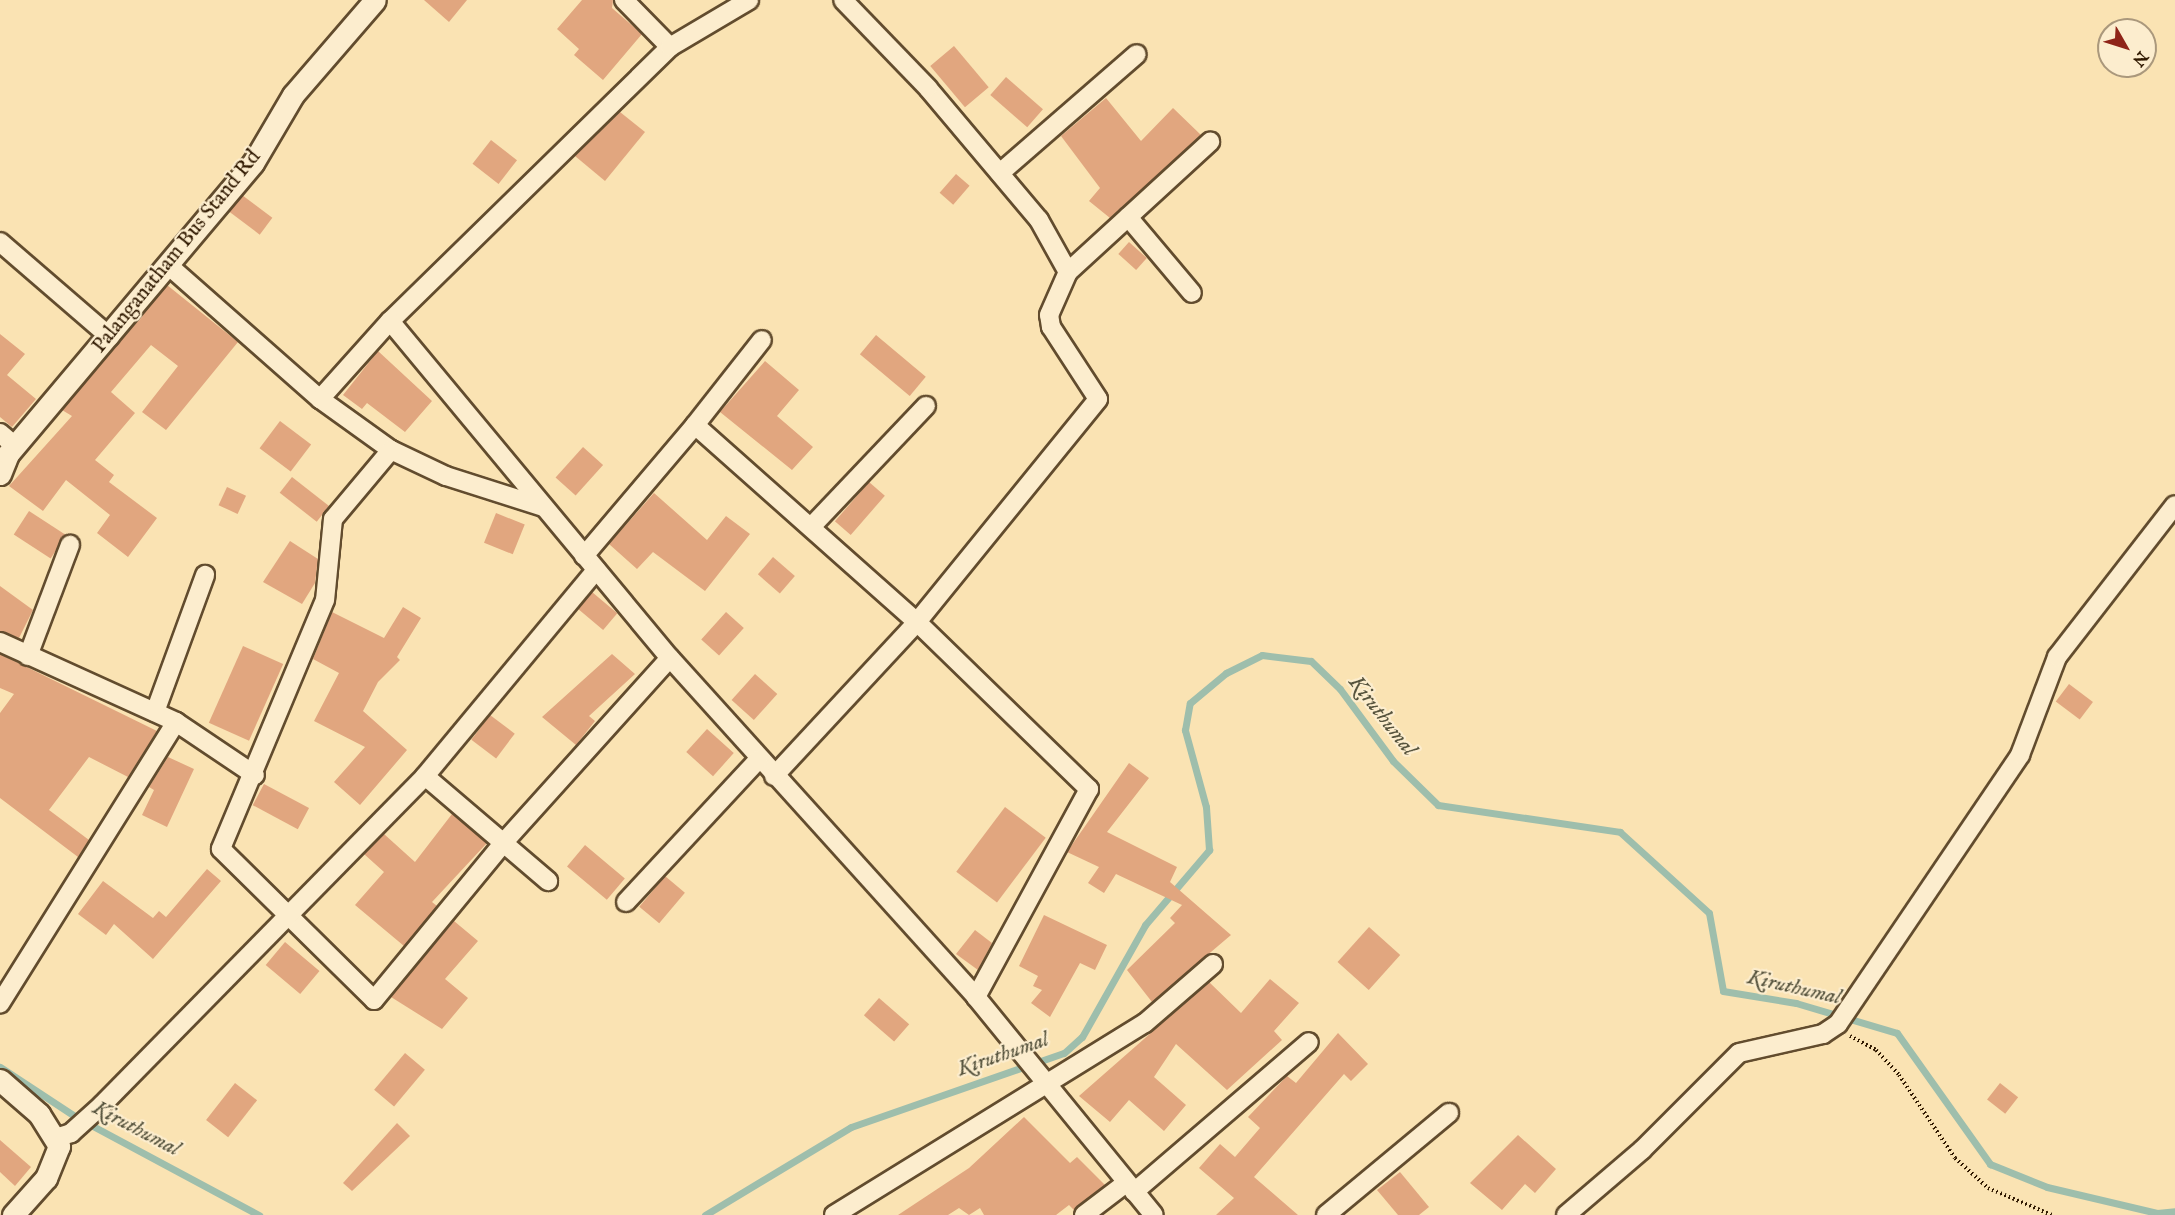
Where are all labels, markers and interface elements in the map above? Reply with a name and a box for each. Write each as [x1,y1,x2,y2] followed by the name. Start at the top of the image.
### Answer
[2097,18,2157,78] north arrow
[2127,46,2152,70] text: N
[87,145,267,359] street label: Palanganatham Bus Stand Rd
[1342,670,1422,762] water label: Kiruthumal
[1745,964,1843,1012] water label: Kiruthumal
[954,1027,1052,1083] water label: Kiruthumal
[88,1095,184,1163] water label: Kiruthumal

